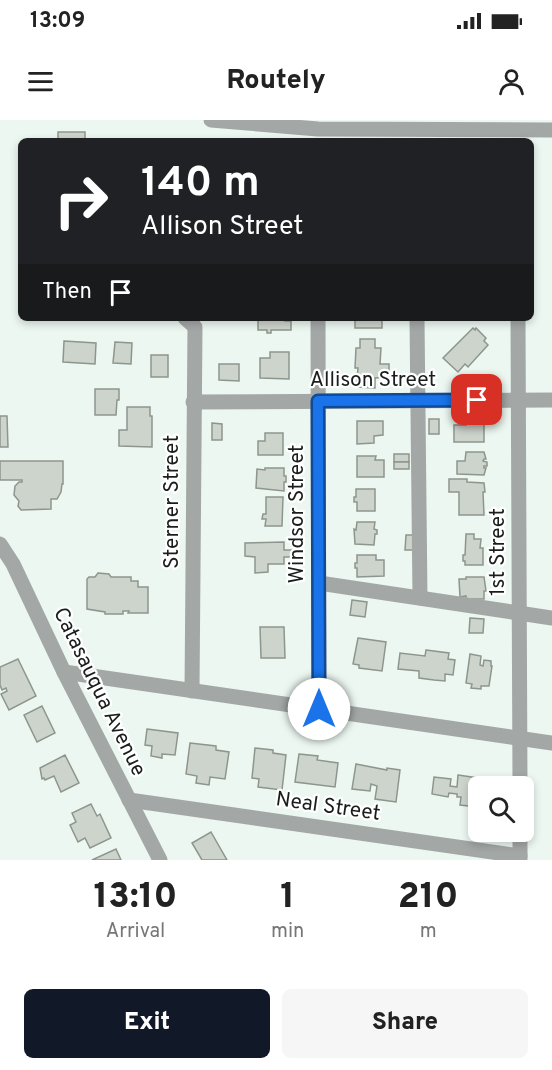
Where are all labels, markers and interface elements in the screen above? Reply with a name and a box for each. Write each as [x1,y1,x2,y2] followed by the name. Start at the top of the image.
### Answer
[30,8,85,35] text: 13:09
[226,64,326,98] text: Routely
[24,65,57,98] icon: menu
[495,65,528,98] icon: person
[141,158,260,211] text: 140 m
[42,162,120,240] icon: right
[141,210,304,244] text: Allison Street
[104,276,137,309] icon: arrive
[42,279,92,306] text: Then
[310,367,436,394] street label: Allison Street
[451,374,502,425] pin
[460,383,493,416] icon: arrive
[159,435,186,569] street label: Sterner Street
[284,444,311,584] street label: Windsor Street
[485,508,512,596] street label: 1st Street
[46,603,152,781] street label: Catasauqua Avenue
[287,677,351,741] position arrow
[468,776,534,842] map controls
[468,776,534,842] button: search
[274,786,382,828] street label: Neal Street
[94,875,177,921] text: 13:10
[280,875,295,921] text: 1
[398,875,458,921] text: 210
[106,919,165,945] text: Arrival
[271,919,304,945] text: min
[420,919,437,945] text: m
[24,989,270,1058] button: Exit
[282,989,528,1058] button: Share

